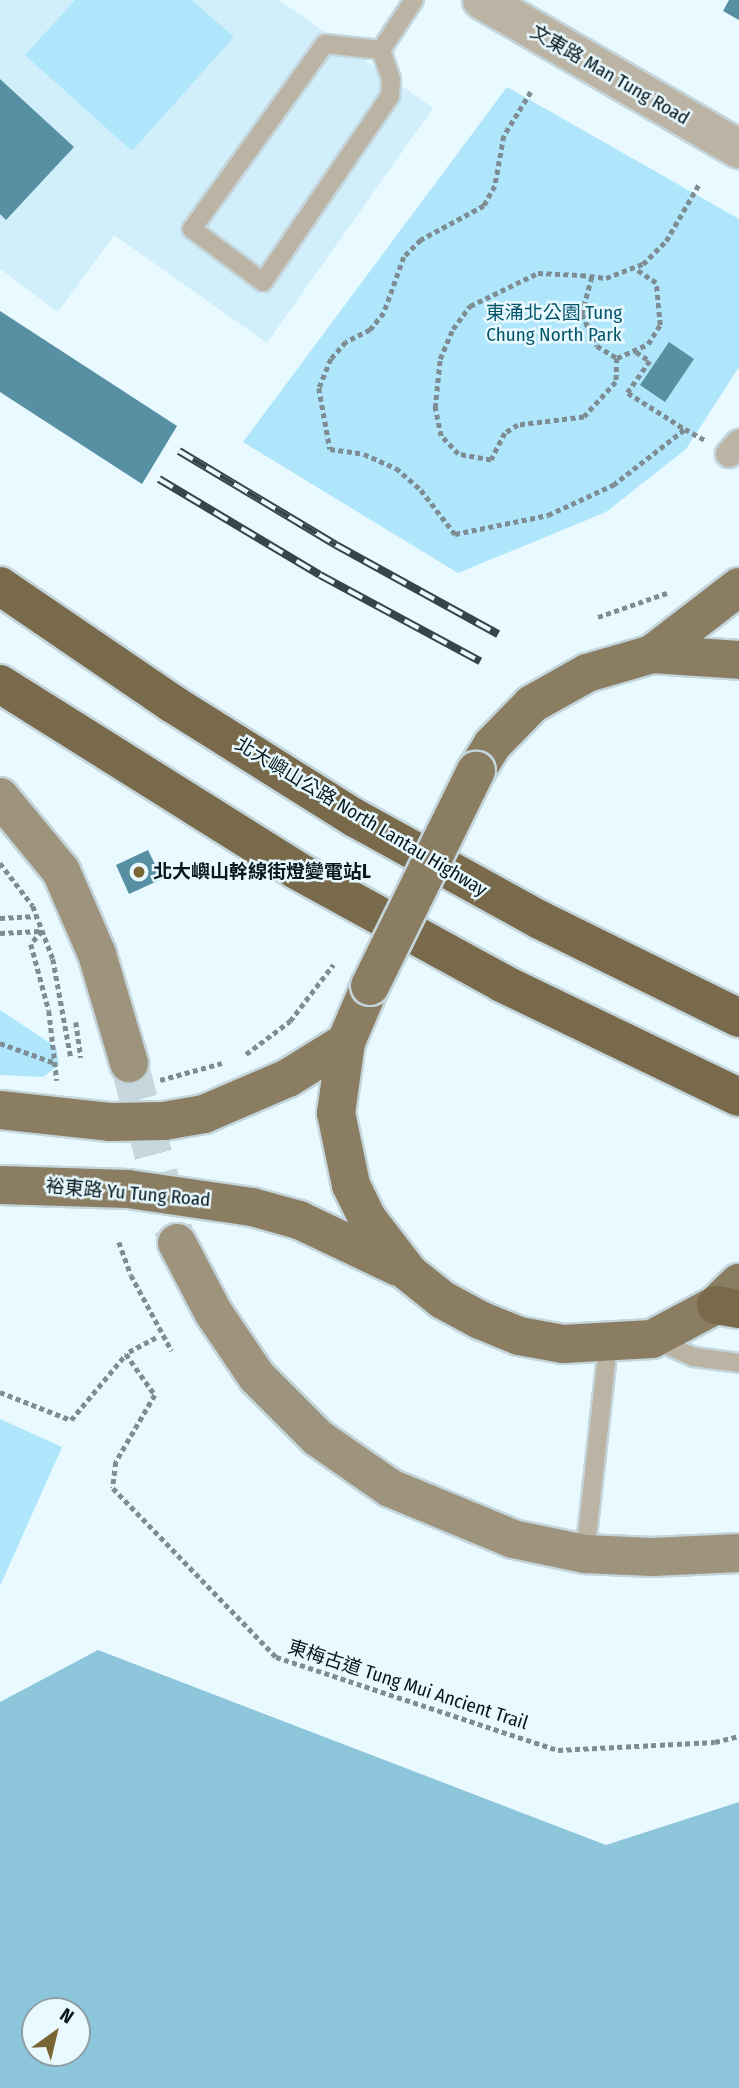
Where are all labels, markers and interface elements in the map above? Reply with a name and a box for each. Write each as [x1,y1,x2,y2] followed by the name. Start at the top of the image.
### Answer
[527,20,693,130] street label: 文東路 Man Tung Road
[486,302,622,346] park label: 東涌北公園 Tung Chung North Park
[231,733,491,901] street label: 北大嶼山公路 North Lantau Highway
[153,861,371,883] place label: 北大嶼山幹線街燈變電站L
[131,864,147,880] marker: 北大嶼山幹線街燈變電站L
[45,1174,211,1212] street label: 裕東路 Yu Tung Road
[285,1635,531,1735] street label: 東梅古道 Tung Mui Ancient Trail
[21,1997,91,2067] north arrow
[56,2003,78,2029] text: N

